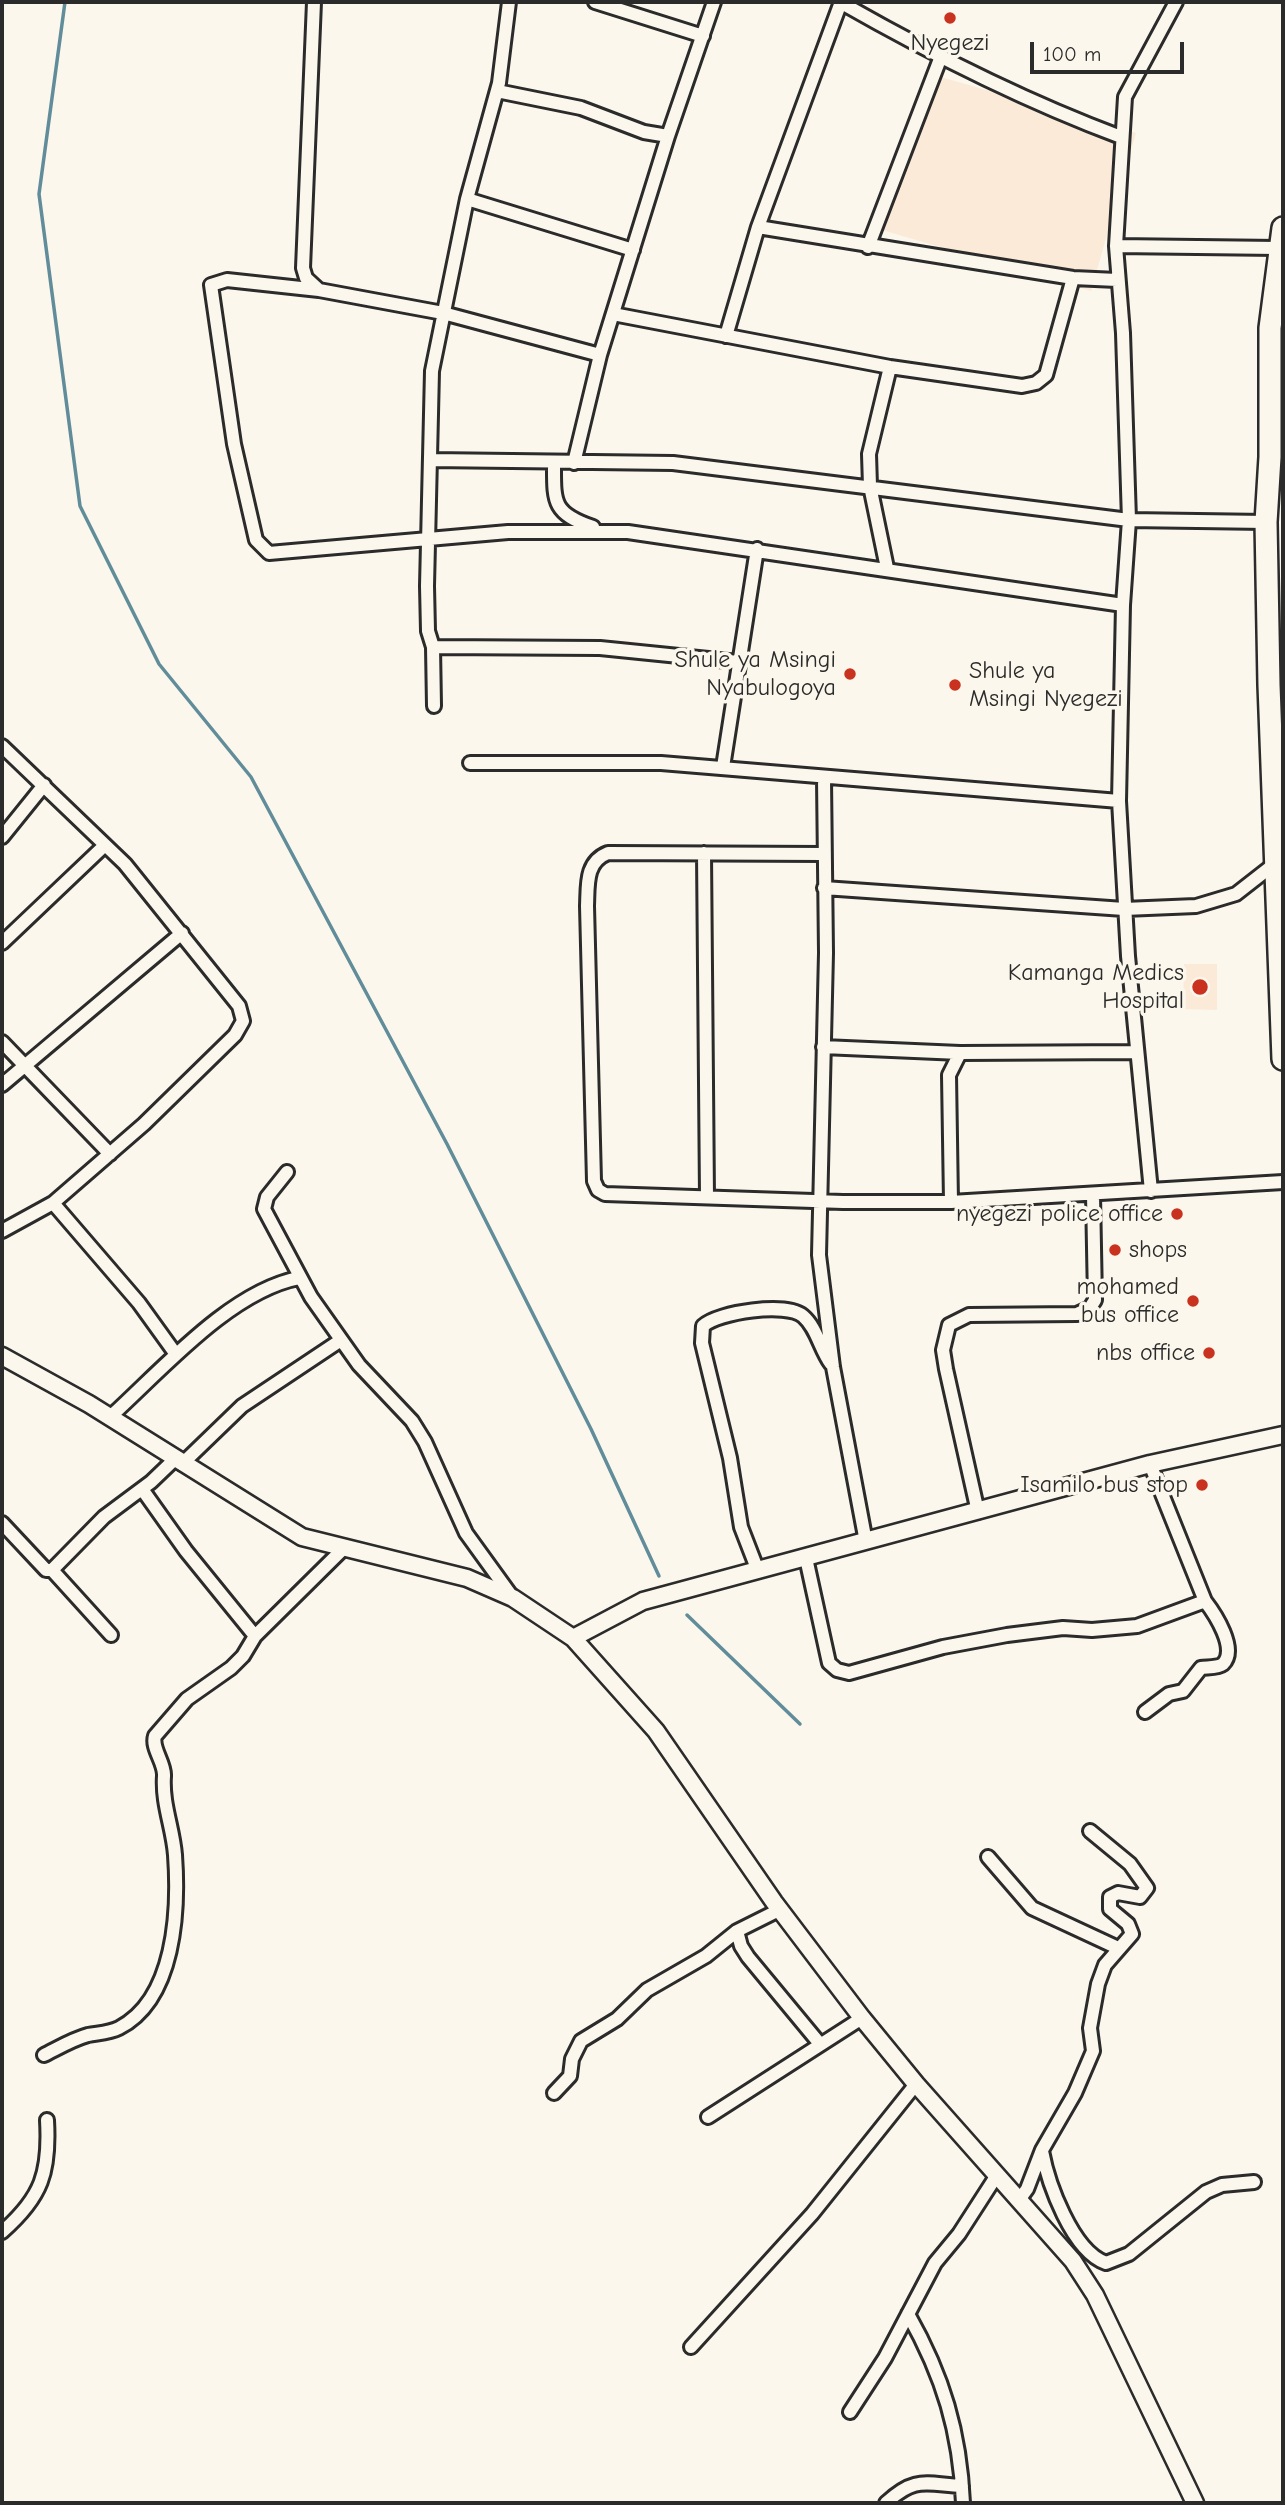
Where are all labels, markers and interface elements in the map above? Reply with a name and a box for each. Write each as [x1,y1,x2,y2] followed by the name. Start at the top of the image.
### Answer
[942,10,958,26] marker: Nyegezi
[1033,28,1187,72] scale bar
[911,29,989,57] place label: Nyegezi
[1043,42,1101,66] text: 100 m
[675,646,836,702] place label: Shule ya Msingi Nyabulogoya
[969,657,1123,713] place label: Shule ya Msingi Nyegezi
[842,666,858,682] marker: Shule ya Msingi Nyabulogoya
[947,677,963,693] marker: Shule ya Msingi Nyegezi
[1008,959,1184,1015] place label: Kamanga Medics Hospital
[1190,977,1210,997] marker: Kamanga Medics Hospital
[956,1200,1163,1228] place label: nyegezi police office
[1169,1206,1185,1222] marker: nyegezi police office
[1129,1236,1187,1264] place label: shops
[1107,1242,1123,1258] marker: shops
[1077,1273,1179,1329] place label: mohamed bus office
[1185,1293,1201,1309] marker: mohamed bus office
[1096,1339,1195,1367] place label: nbs office
[1201,1345,1217,1361] marker: nbs office
[1020,1471,1188,1499] place label: Isamilo bus stop
[1194,1477,1210,1493] marker: Isamilo bus stop

